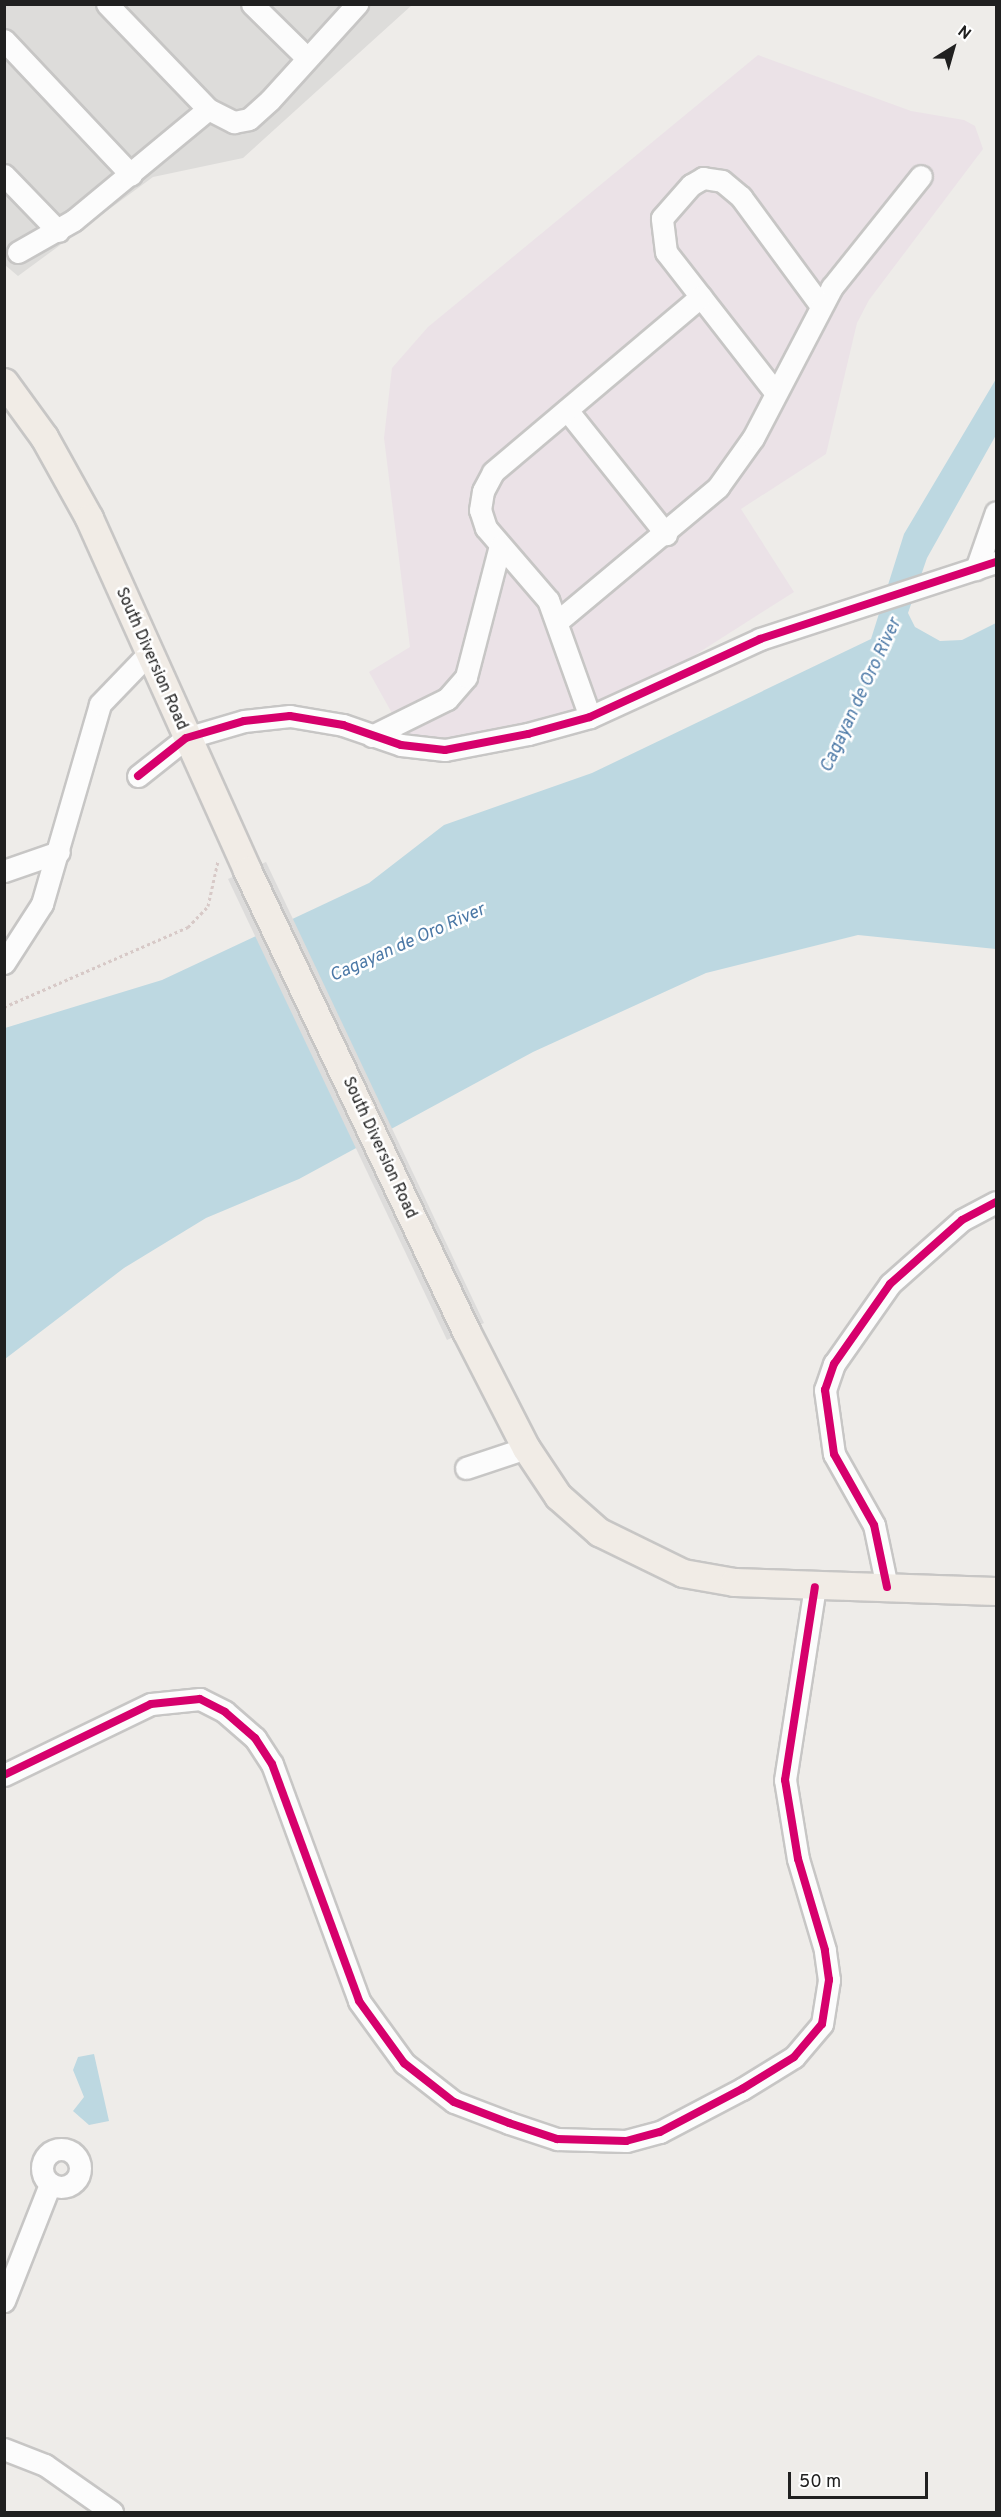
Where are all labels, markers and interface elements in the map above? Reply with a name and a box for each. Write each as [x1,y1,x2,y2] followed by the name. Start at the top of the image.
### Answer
[923,18,983,78] north arrow
[953,22,974,45] text: N
[111,585,191,733] street label: South Diversion Road
[817,615,907,777] water label: Cagayan de Oro River
[327,900,489,988] water label: Cagayan de Oro River
[338,1074,420,1222] street label: South Diversion Road
[791,2460,930,2498] scale bar
[799,2471,841,2494] text: 50 m

